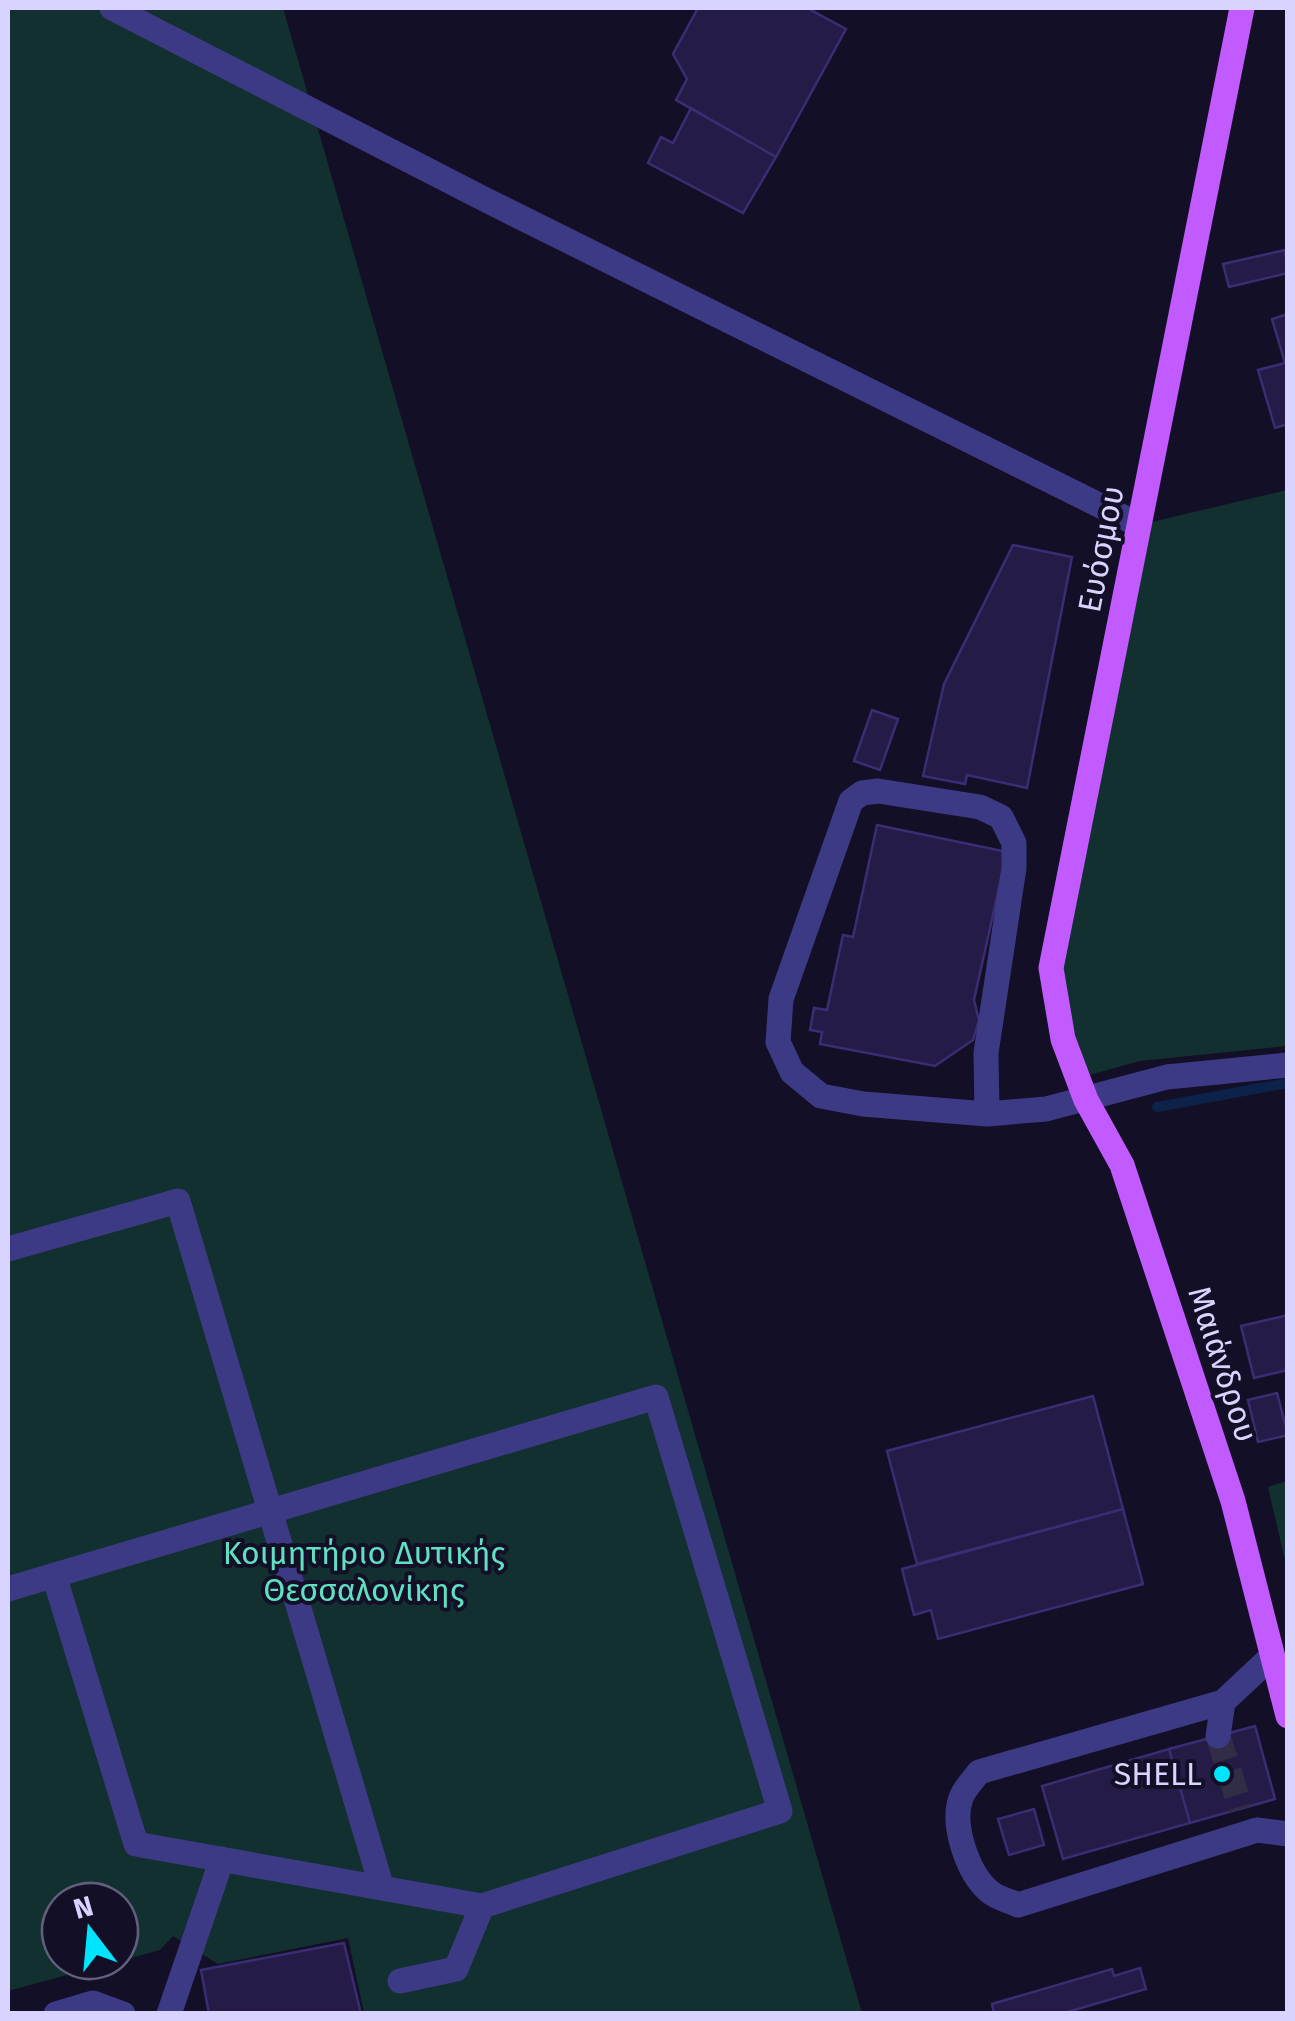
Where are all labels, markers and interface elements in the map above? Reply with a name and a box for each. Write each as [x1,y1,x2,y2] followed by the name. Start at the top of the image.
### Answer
[1070,482,1132,616] street label: Ευόσμου
[1180,1281,1266,1447] street label: Μαιάνδρου
[223,1534,505,1609] park label: Κοιμητήριο Δυτικής Θεσσαλονίκης
[1114,1755,1202,1793] place label: SHELL
[1211,1763,1233,1785] marker: SHELL
[40,1881,140,1981] north arrow
[70,1889,97,1926] text: N

